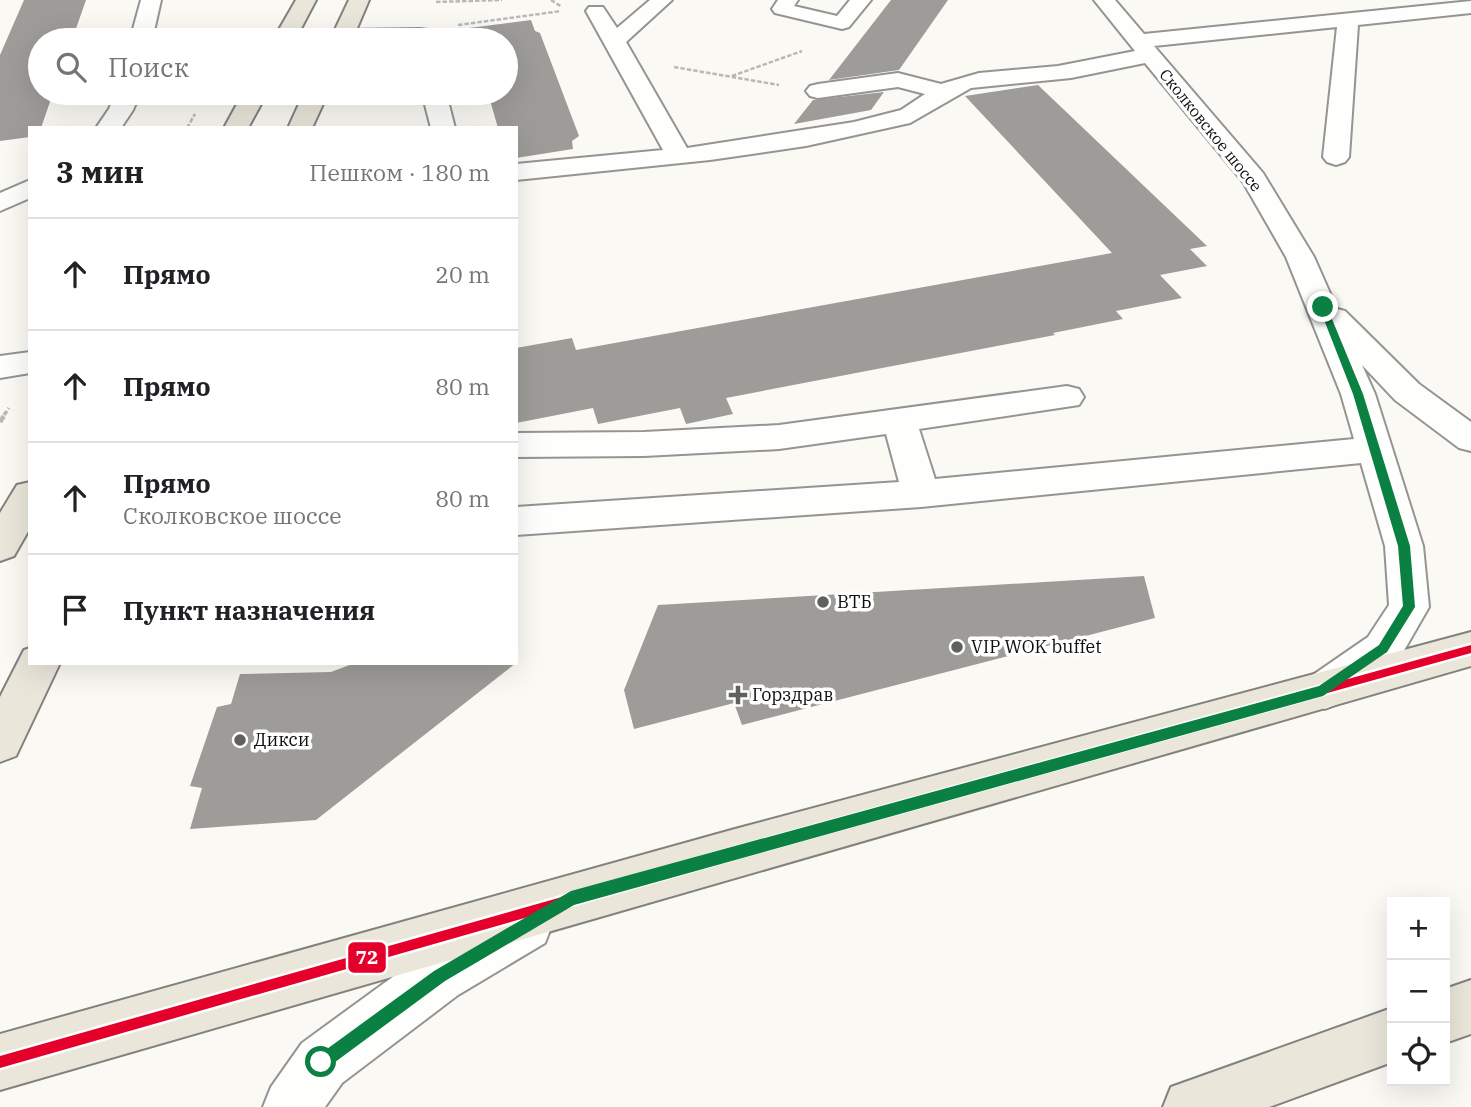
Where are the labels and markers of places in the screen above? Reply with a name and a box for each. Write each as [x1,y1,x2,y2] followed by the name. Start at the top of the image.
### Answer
[837,590,872,613] place label: ВТБ
[815,594,831,610] marker: ВТБ
[971,635,1102,658] place label: VIP WOK buffet
[949,639,965,655] marker: VIP WOK buffet
[752,683,833,706] place label: Горздрав
[730,687,746,703] marker: Горздрав
[254,728,310,751] place label: Дикси
[232,732,248,748] marker: Дикси

